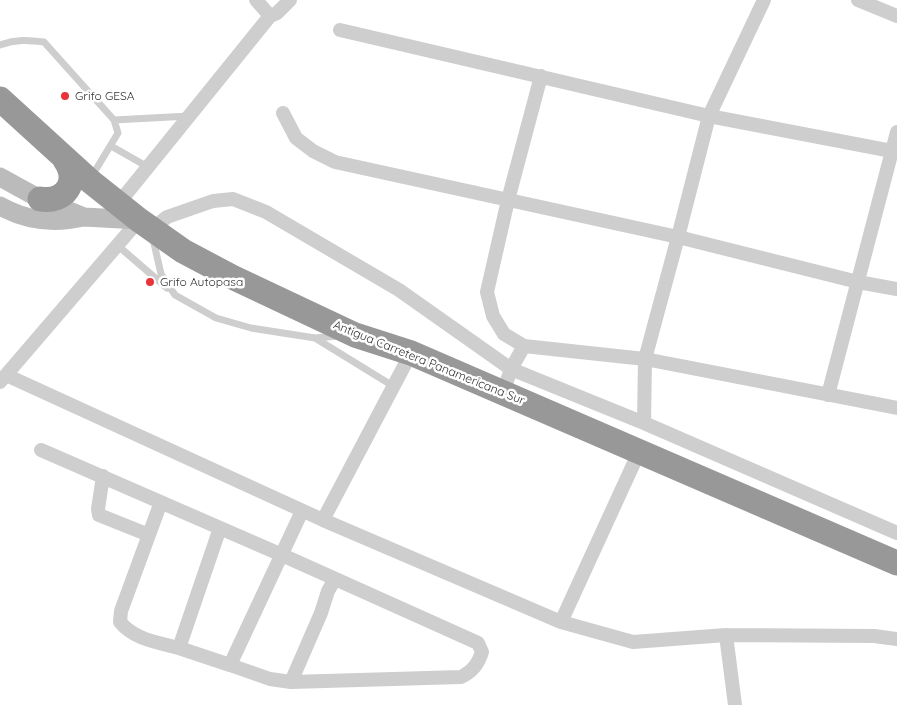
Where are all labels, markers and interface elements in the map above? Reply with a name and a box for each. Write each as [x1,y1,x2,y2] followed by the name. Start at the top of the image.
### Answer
[75,89,135,103] place label: Grifo GESA
[59,90,71,102] marker: Grifo GESA
[160,275,243,289] place label: Grifo Autopasa
[144,276,156,288] marker: Grifo Autopasa
[331,318,527,408] street label: Antigua Carretera Panamericana Sur

